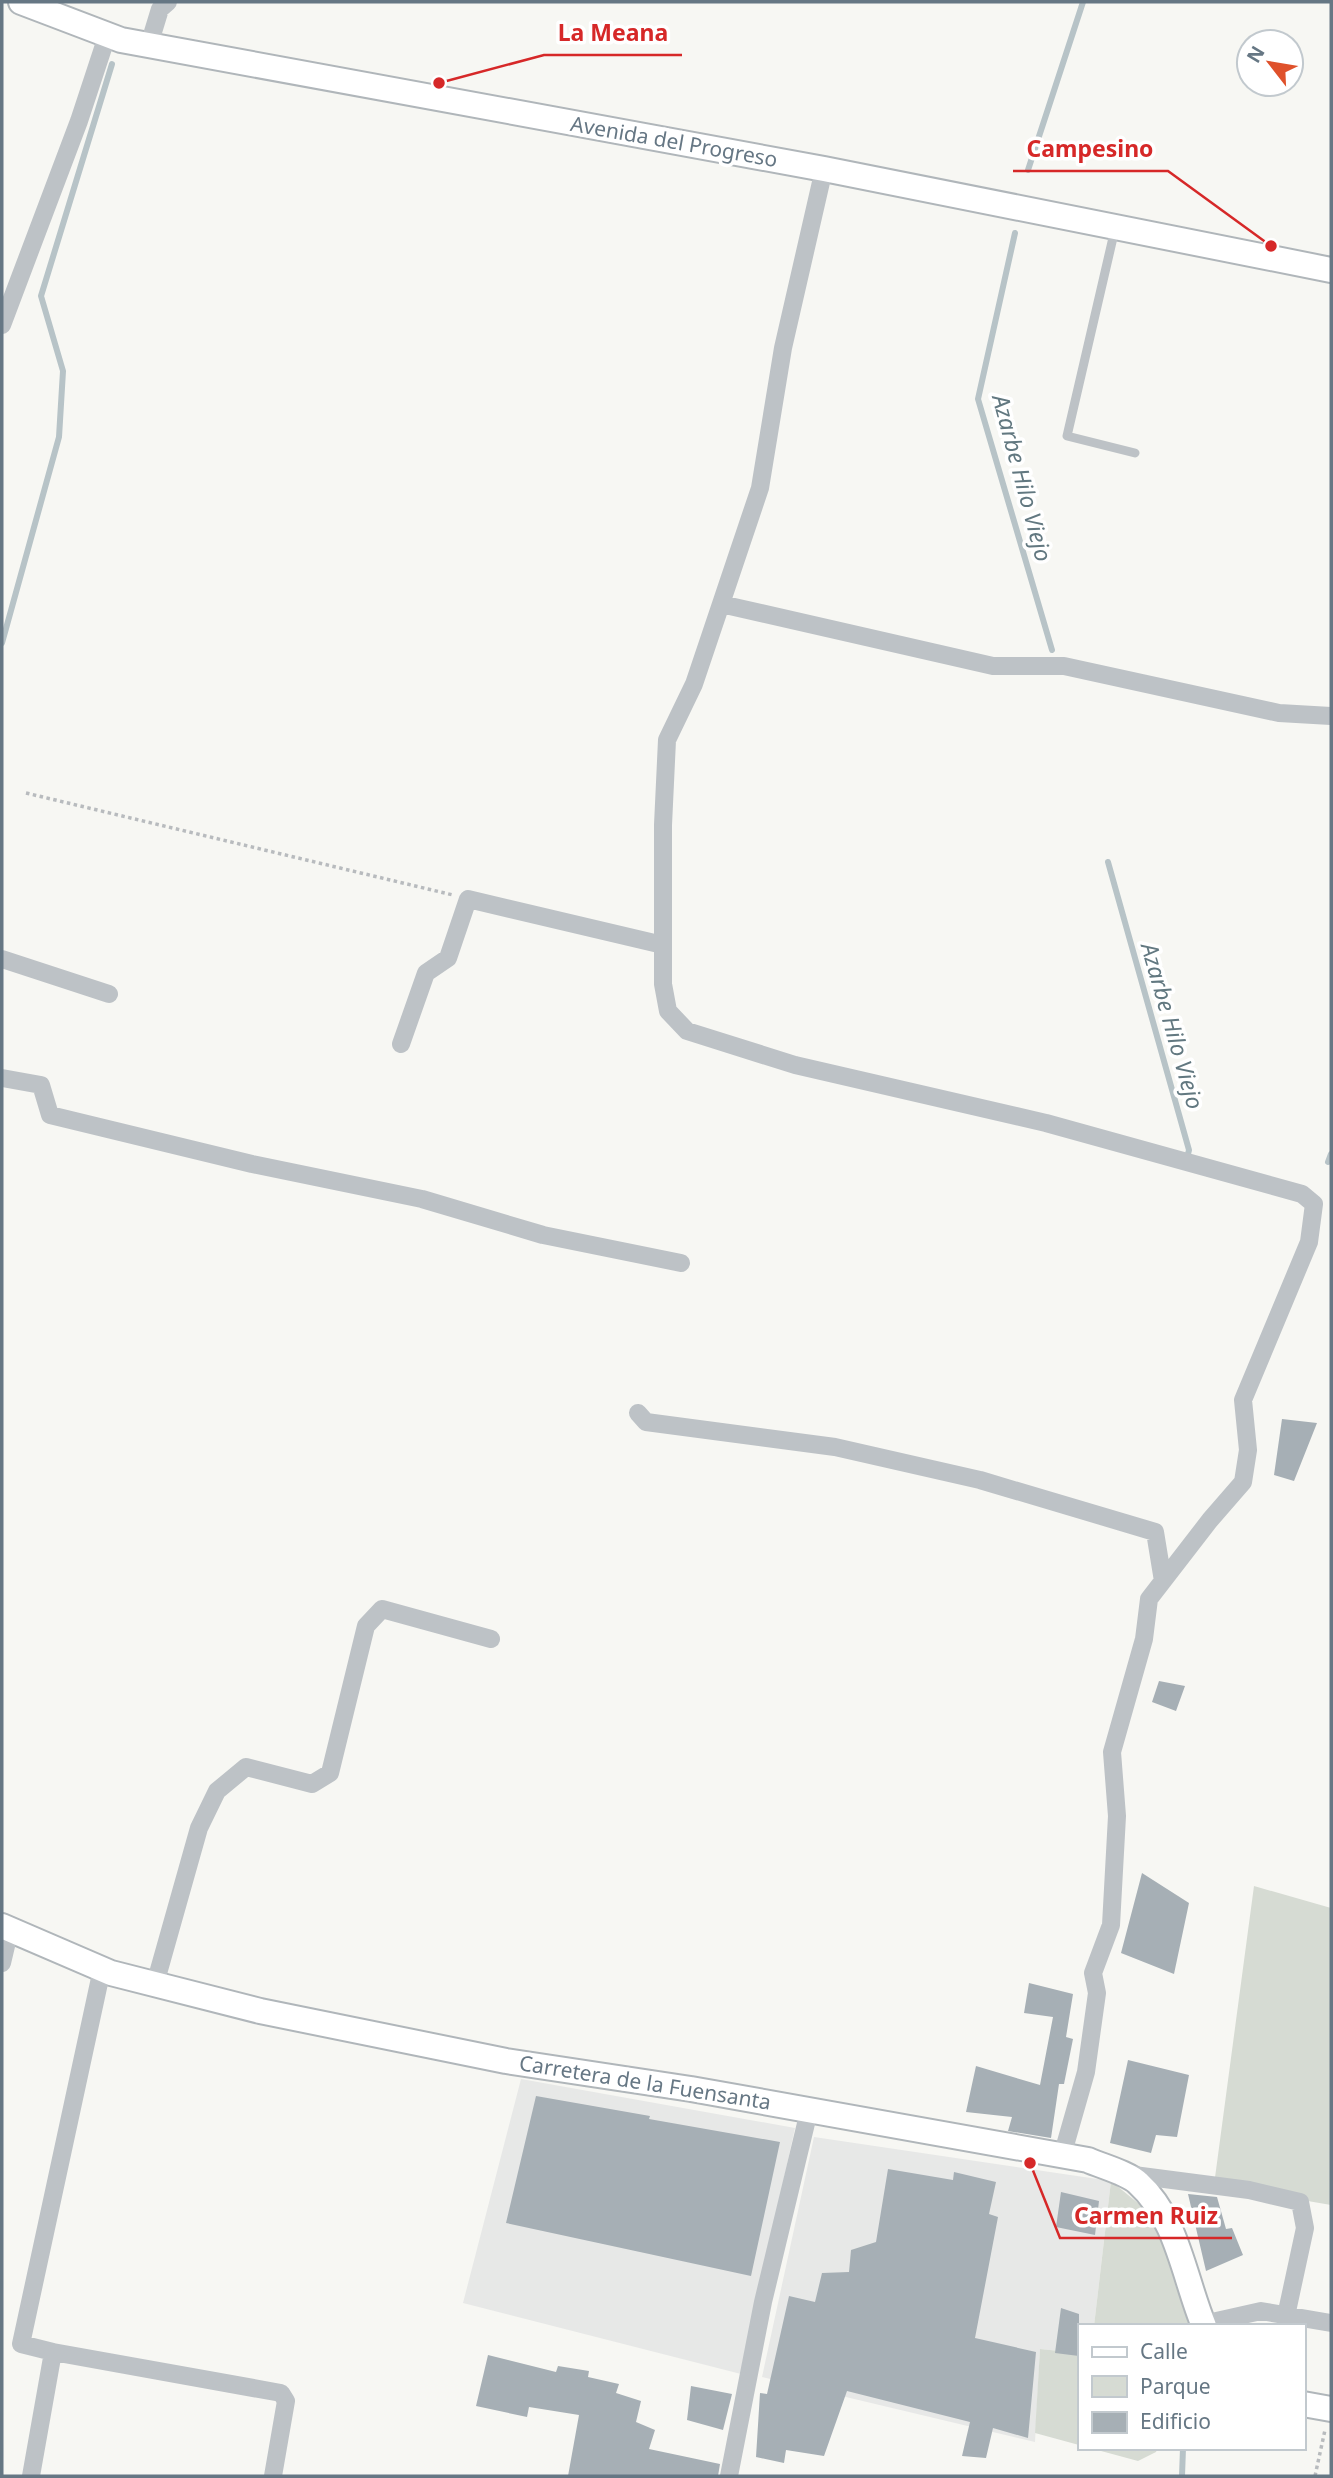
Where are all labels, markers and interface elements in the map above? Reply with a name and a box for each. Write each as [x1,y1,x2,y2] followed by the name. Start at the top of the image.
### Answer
[544,11,682,55] callout: La Meana
[558,16,668,48] text: La Meana
[1235,28,1305,98] north arrow
[1240,41,1271,68] text: N
[569,109,780,173] street label: Avenida del Progreso
[1013,127,1168,171] callout: Campesino
[1027,132,1153,164] text: Campesino
[985,389,1061,565] water label: Azarbe Hilo Viejo
[1133,937,1212,1113] water label: Azarbe Hilo Viejo
[517,2048,773,2116] street label: Carretera de la Fuensanta
[1060,2194,1232,2238] callout: Carmen Ruiz
[1074,2199,1218,2231] text: Carmen Ruiz
[1078,2324,1305,2450] legend
[1140,2337,1188,2365] text: Calle
[1140,2372,1210,2400] text: Parque
[1140,2407,1211,2435] text: Edificio

